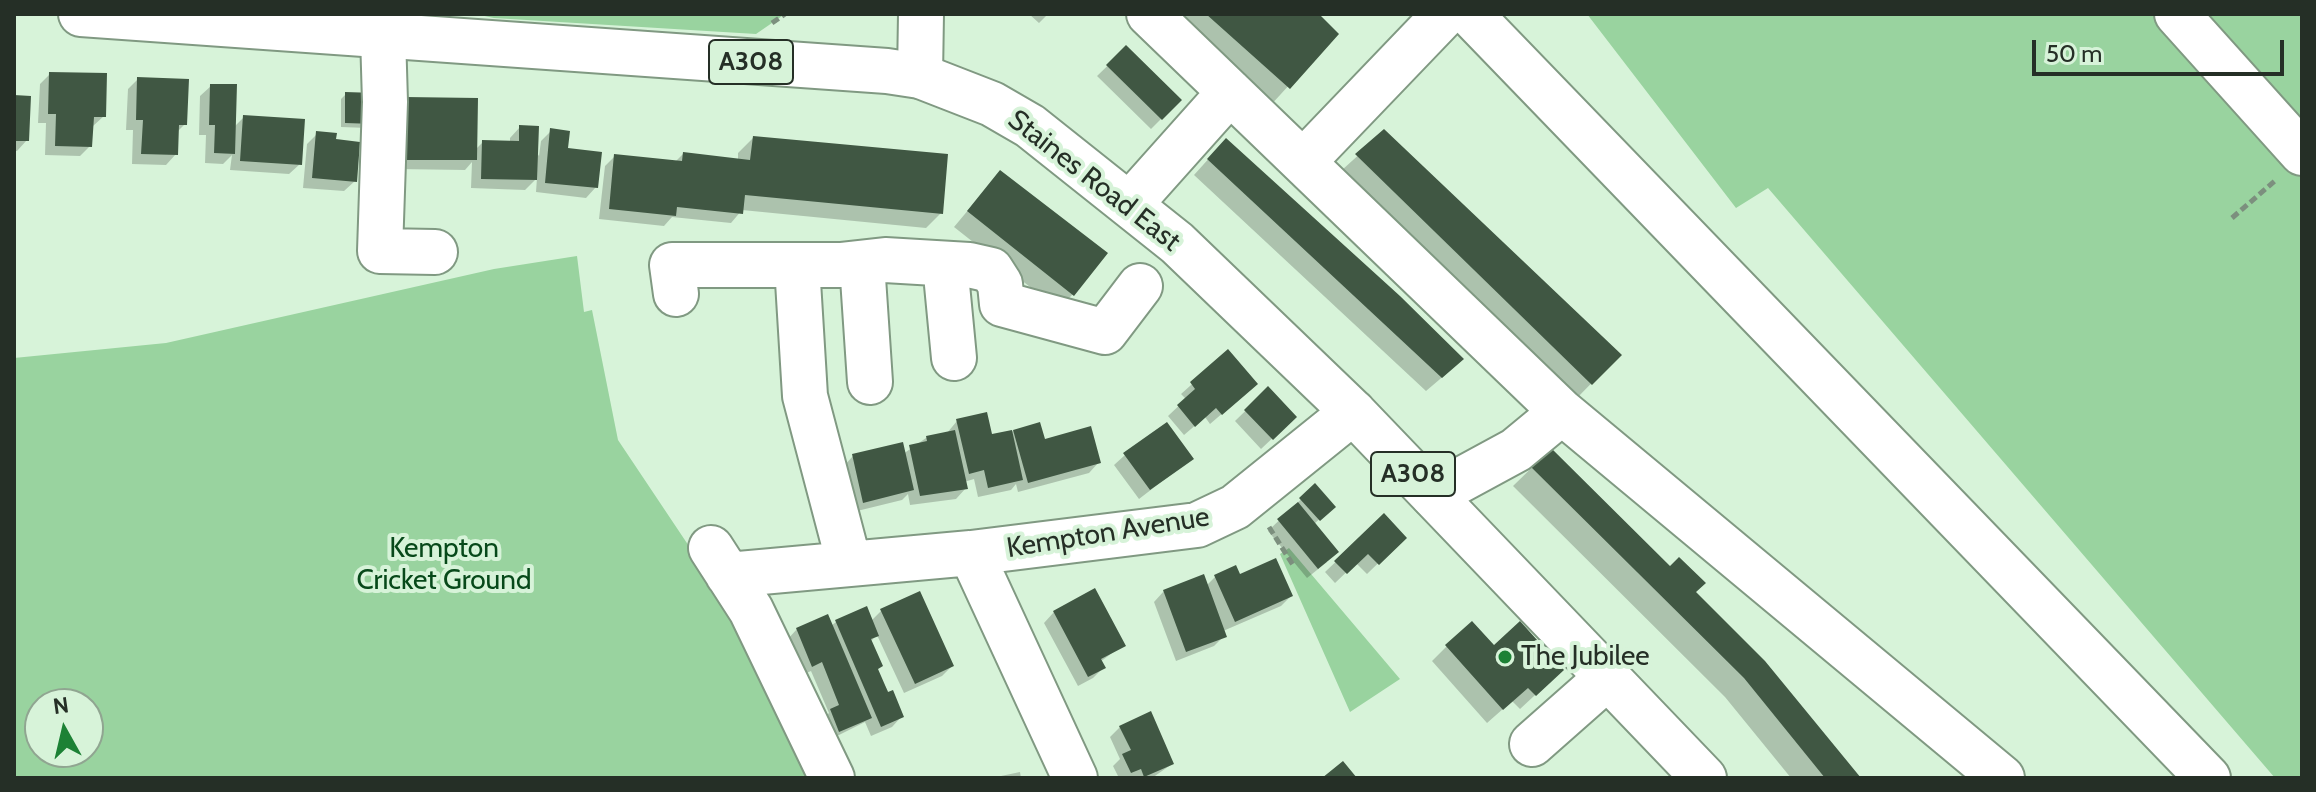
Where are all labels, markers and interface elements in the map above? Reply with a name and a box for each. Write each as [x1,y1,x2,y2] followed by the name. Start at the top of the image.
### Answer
[2036,24,2288,74] scale bar
[2046,39,2102,68] text: 50 m
[709,40,793,84] road number: A308
[1001,103,1187,259] street label: Staines Road East
[1371,452,1455,496] road number: A308
[1004,500,1212,566] street label: Kempton Avenue
[357,532,531,598] park label: Kempton Cricket Ground
[1521,640,1650,674] place label: The Jubilee
[1496,648,1514,666] marker: The Jubilee
[24,688,104,768] north arrow
[51,691,70,720] text: N

